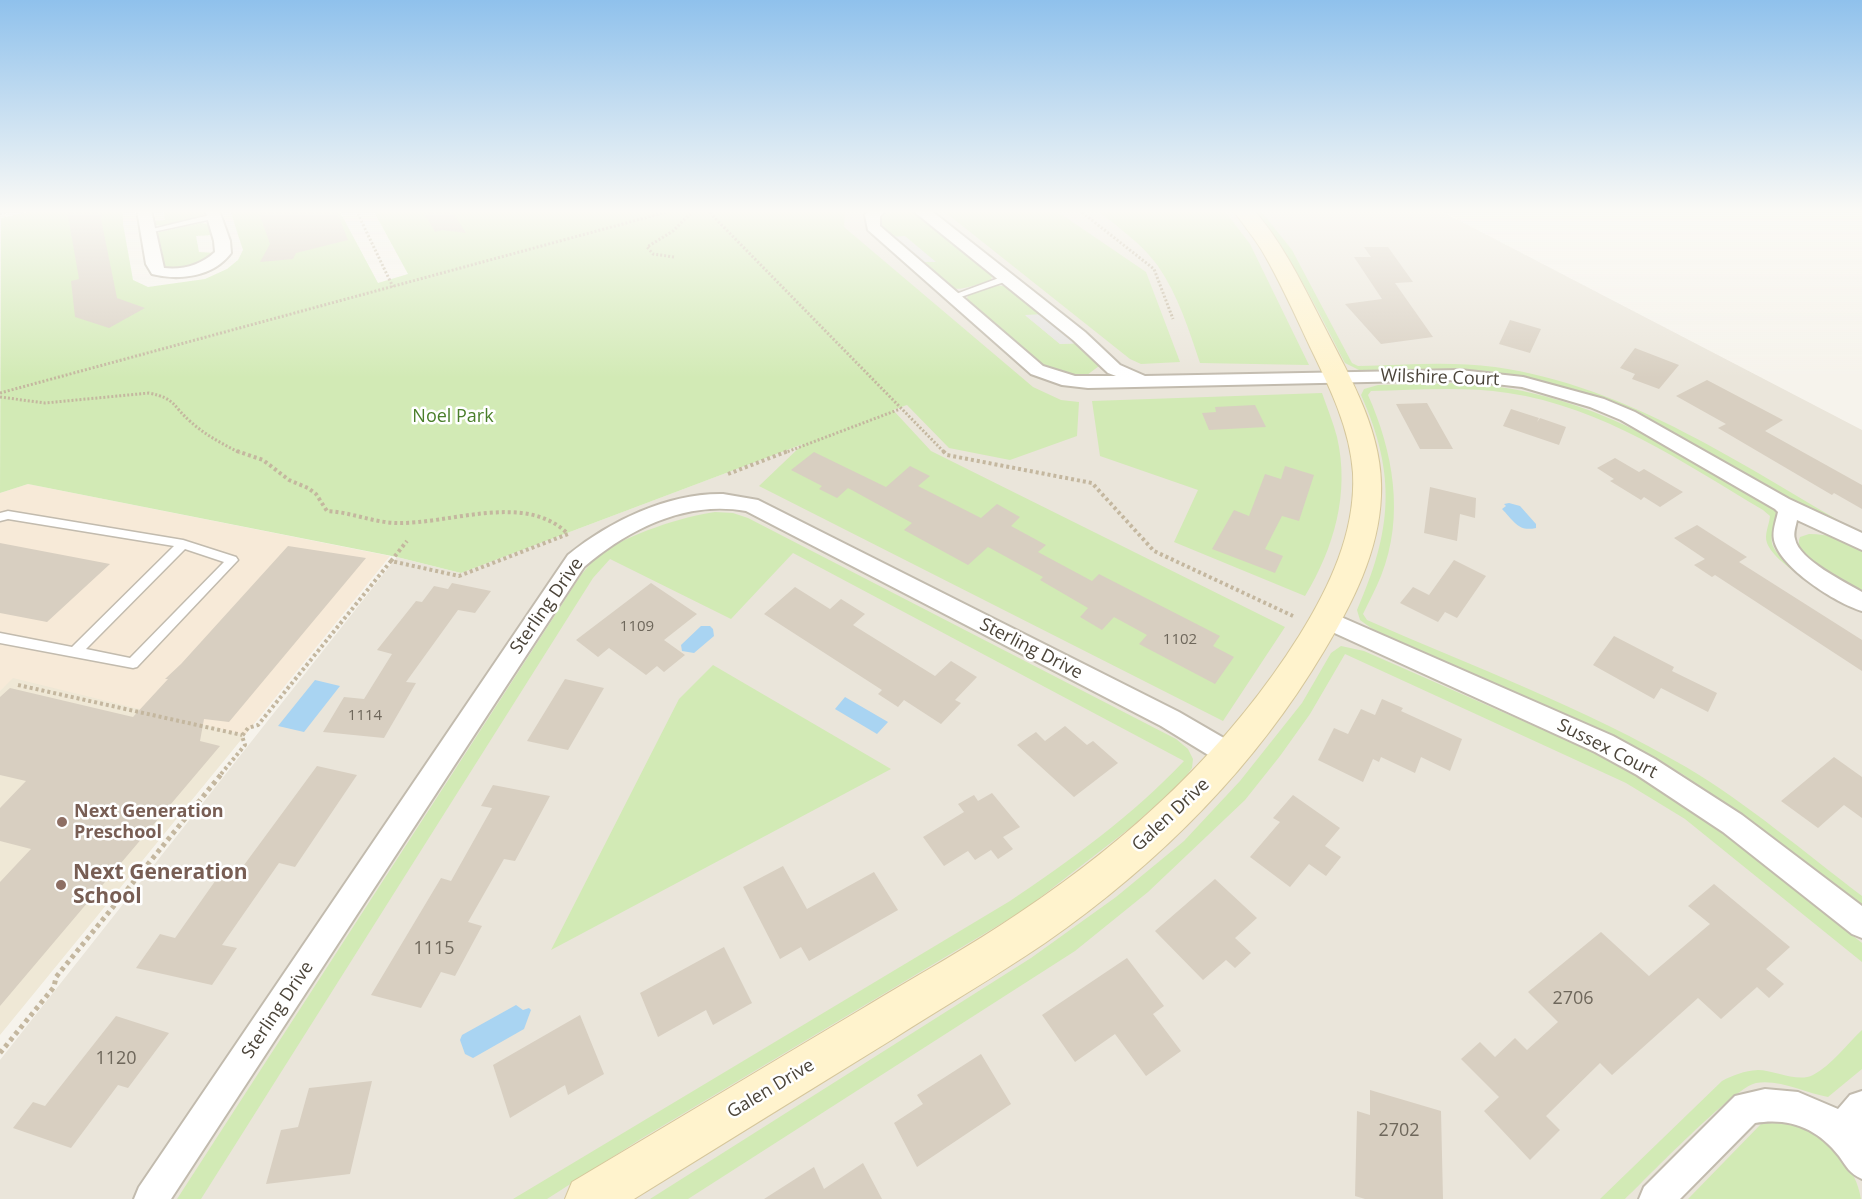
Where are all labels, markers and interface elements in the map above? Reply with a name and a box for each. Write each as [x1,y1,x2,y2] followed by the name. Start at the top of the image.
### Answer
[1380,365,1500,391] street label: Wilshire Court
[412,406,494,428] park label: Noel Park
[506,554,588,658] street label: Sterling Drive
[976,614,1086,684] street label: Sterling Drive
[620,618,654,636] house number: 1109
[1163,631,1197,649] house number: 1102
[348,707,382,725] house number: 1114
[1553,715,1661,783] street label: Sussex Court
[1128,774,1214,856] street label: Galen Drive
[74,801,224,844] place label: Next Generation Preschool
[55,815,69,829] marker: Next Generation Preschool
[73,860,248,910] place label: Next Generation School
[54,878,68,892] marker: Next Generation School
[413,938,455,960] house number: 1115
[238,957,318,1063] street label: Sterling Drive
[1552,988,1594,1010] house number: 2706
[95,1048,137,1070] house number: 1120
[724,1055,818,1123] street label: Galen Drive
[1378,1120,1420,1142] house number: 2702

